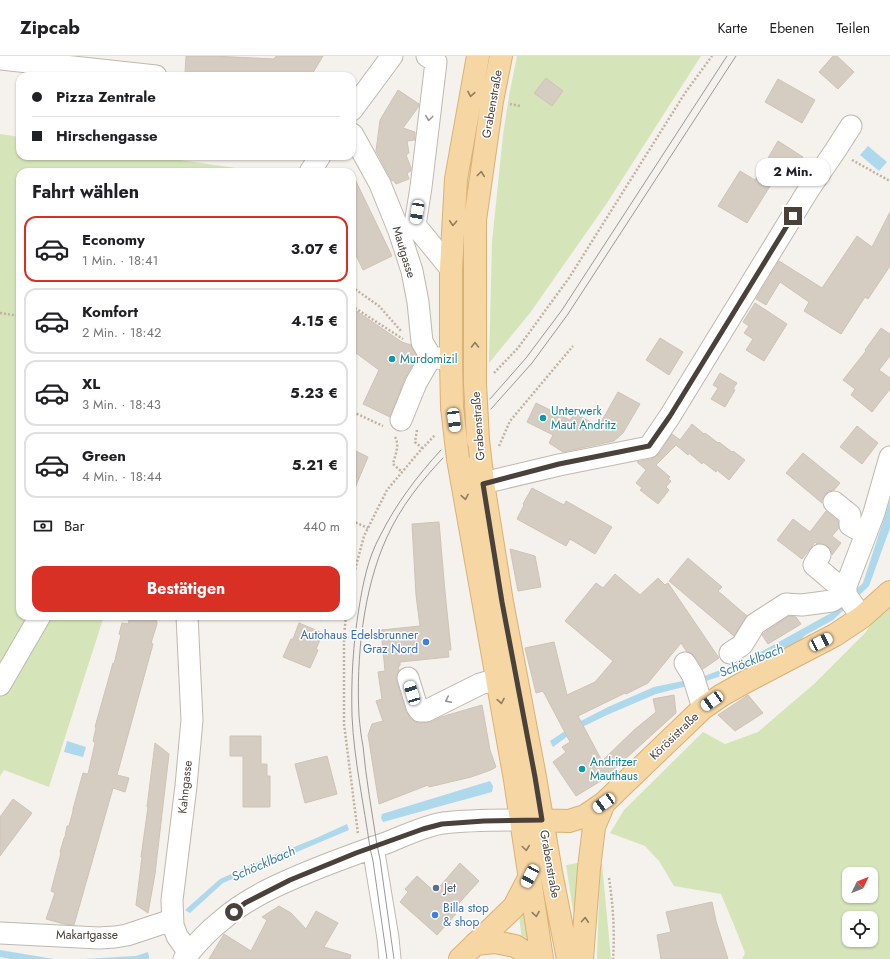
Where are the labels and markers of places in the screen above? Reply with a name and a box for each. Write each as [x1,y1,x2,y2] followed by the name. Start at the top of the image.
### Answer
[400,350,457,368] place label: Murdomizil
[387,354,397,364] marker: Murdomizil
[551,402,616,434] place label: Unterwerk Maut Andritz
[538,413,548,423] marker: Unterwerk Maut Andritz
[300,626,419,658] place label: Autohaus Edelsbrunner Graz Nord
[421,637,431,647] marker: Autohaus Edelsbrunner Graz Nord
[590,753,638,785] place label: Andritzer Mauthaus
[577,764,587,774] marker: Andritzer Mauthaus
[442,879,456,897] place label: Jet
[431,883,441,893] marker: Jet
[443,899,489,931] place label: Billa stop & shop
[430,910,440,920] marker: Billa stop & shop

